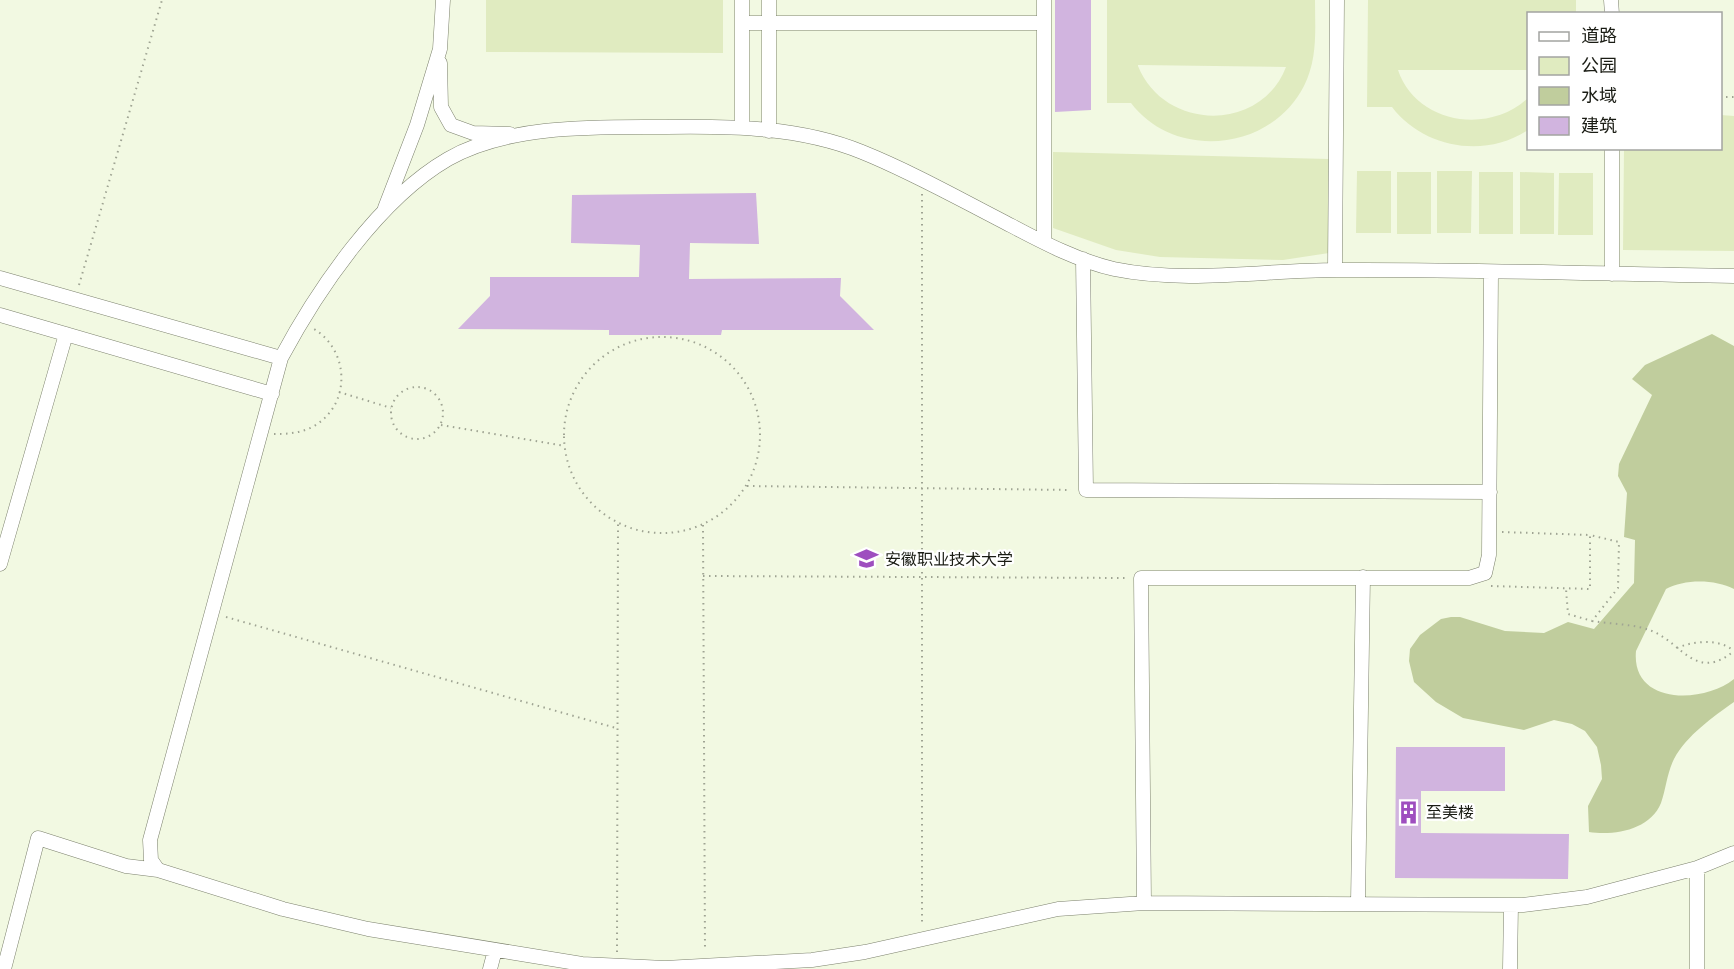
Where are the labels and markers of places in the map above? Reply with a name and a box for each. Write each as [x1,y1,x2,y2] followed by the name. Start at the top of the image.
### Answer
[854,546,880,572] school or university icon: 安徽职业技术大学
[885,546,1013,570] place label: 安徽职业技术大学
[1395,799,1421,825] building icon: 至美楼
[1426,799,1474,823] place label: 至美楼

